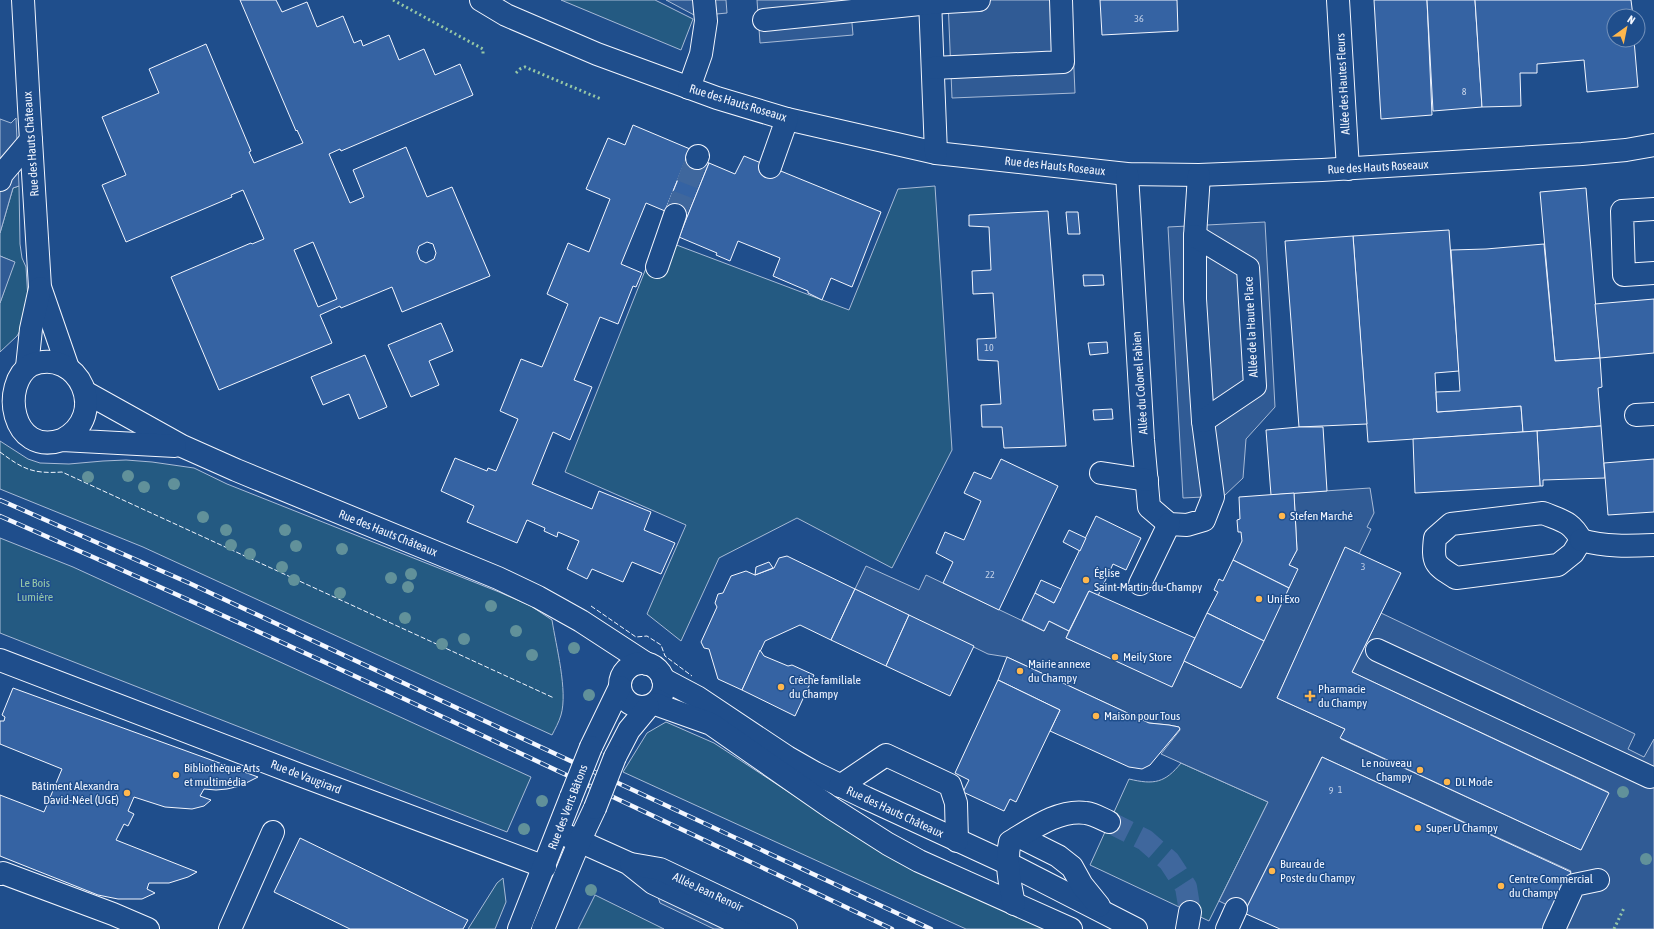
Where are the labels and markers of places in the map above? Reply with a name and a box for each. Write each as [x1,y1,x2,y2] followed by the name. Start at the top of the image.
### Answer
[1290,509,1353,523] place label: Stefen Marché
[1277,511,1287,521] marker: Stefen Marché
[1094,566,1202,594] place label: Église Saint-Martin-du-Champy
[1081,575,1091,585] marker: Église Saint-Martin-du-Champy
[1267,592,1300,606] place label: Uni Exo
[1254,594,1264,604] marker: Uni Exo
[1123,650,1172,664] place label: Meily Store
[1110,652,1120,662] marker: Meily Store
[1028,657,1091,685] place label: Mairie annexe du Champy
[1015,666,1025,676] marker: Mairie annexe du Champy
[789,673,861,701] place label: Crèche familiale du Champy
[776,682,786,692] marker: Crèche familiale du Champy
[1318,682,1367,710] place label: Pharmacie du Champy
[1305,691,1315,701] marker: Pharmacie du Champy
[1104,709,1180,723] place label: Maison pour Tous
[1091,711,1101,721] marker: Maison pour Tous
[1361,756,1412,784] place label: Le nouveau Champy
[184,761,260,789] place label: Bibliothèque Arts et multimédia
[1415,765,1425,775] marker: Le nouveau Champy
[171,770,181,780] marker: Bibliothèque Arts et multimédia
[1455,775,1493,789] place label: DL Mode
[1442,777,1452,787] marker: DL Mode
[31,779,119,807] place label: Bâtiment Alexandra David-Néel (UGE)
[122,788,132,798] marker: Bâtiment Alexandra David-Néel (UGE)
[1426,821,1498,835] place label: Super U Champy
[1413,823,1423,833] marker: Super U Champy
[1280,857,1355,885] place label: Bureau de Poste du Champy
[1267,866,1277,876] marker: Bureau de Poste du Champy
[1509,872,1594,900] place label: Centre Commercial du Champy
[1496,881,1506,891] marker: Centre Commercial du Champy

